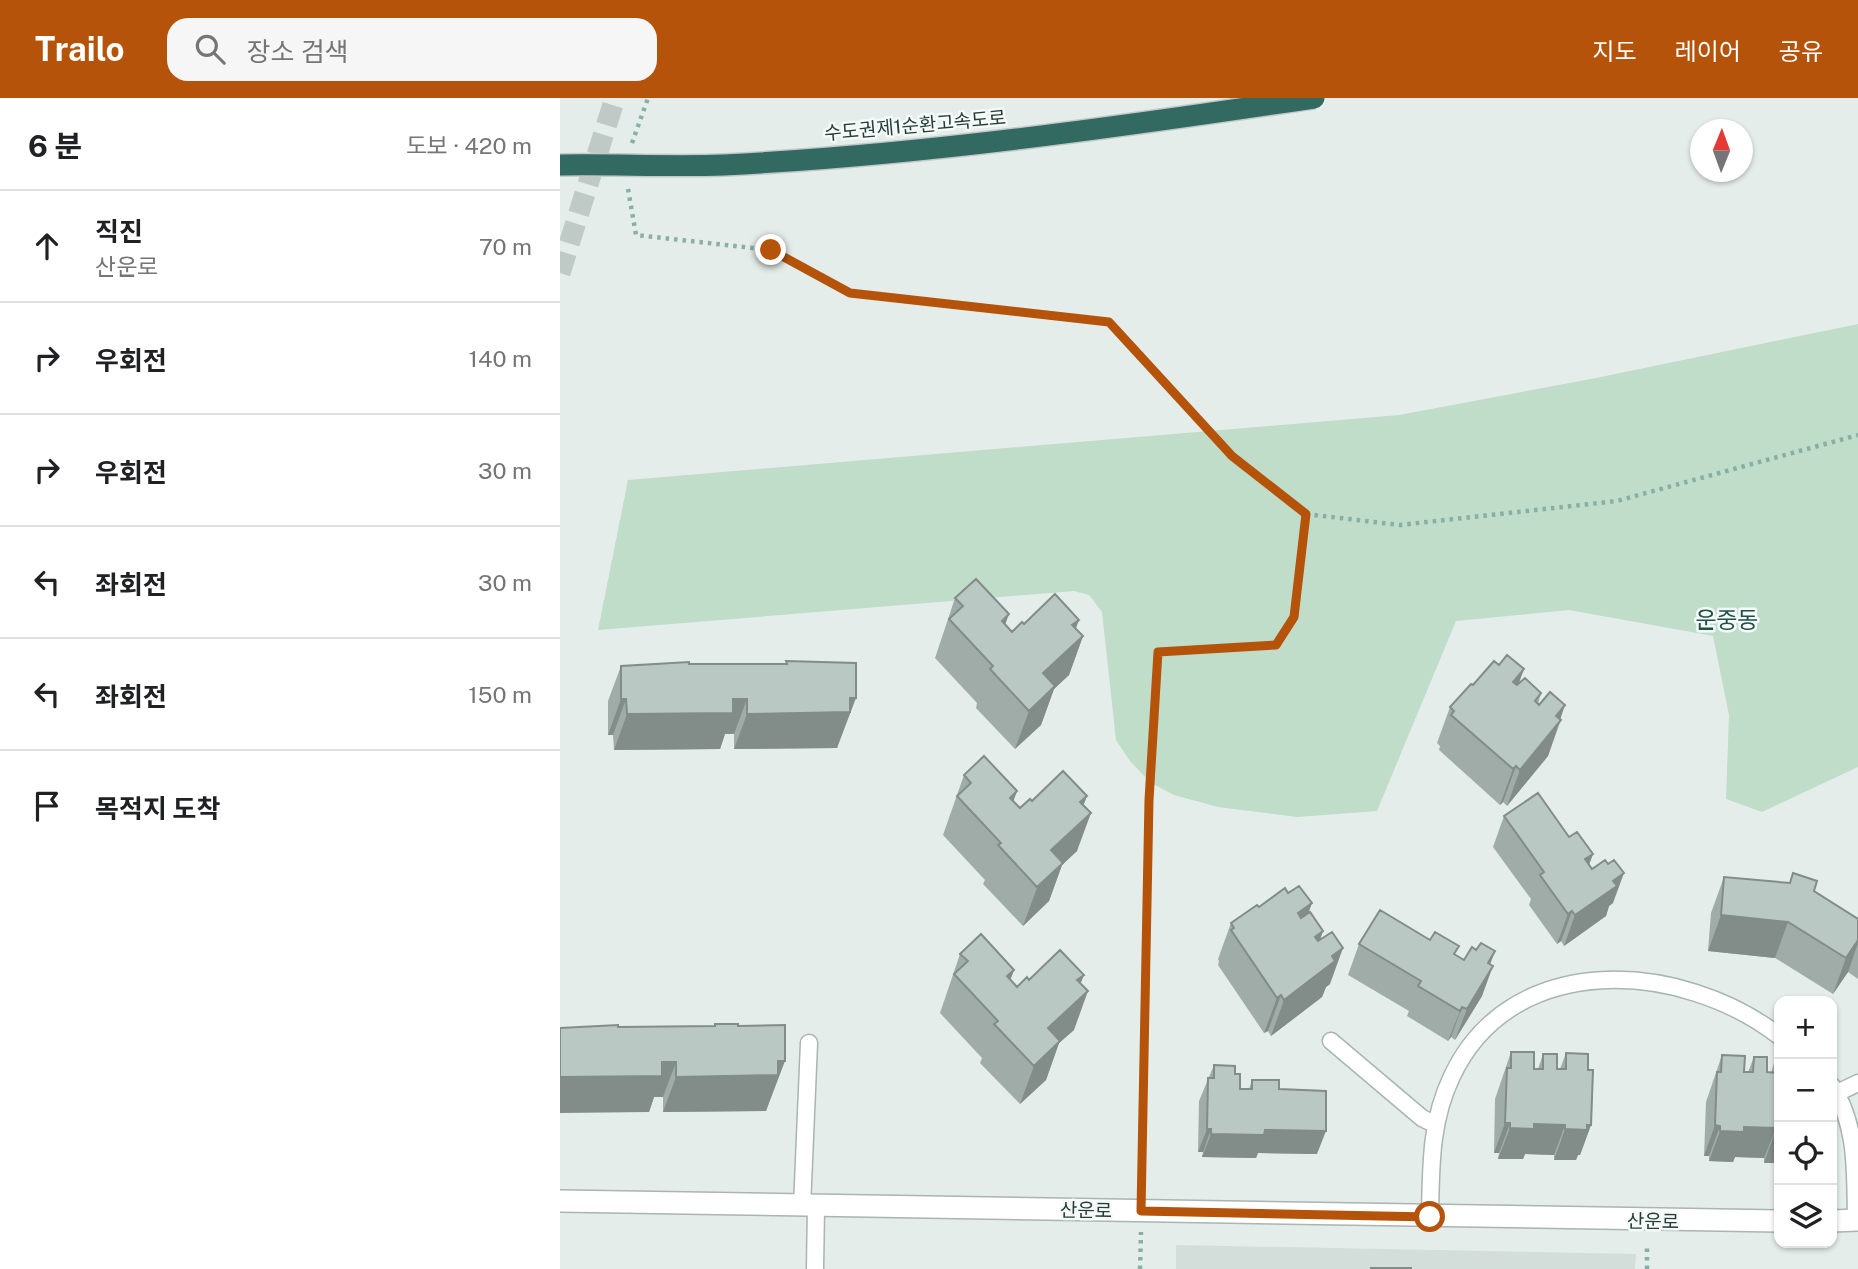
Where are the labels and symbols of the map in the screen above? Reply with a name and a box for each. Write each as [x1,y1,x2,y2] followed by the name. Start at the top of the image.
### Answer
[823,106,1007,144] street label: 수도권제1순환고속도로
[1690,119,1753,182] north arrow
[755,234,786,265] route end
[1695,606,1759,633] district label: 운중동
[1060,1199,1112,1221] street label: 산운로
[1414,1201,1445,1232] route start
[1627,1210,1679,1232] street label: 산운로

